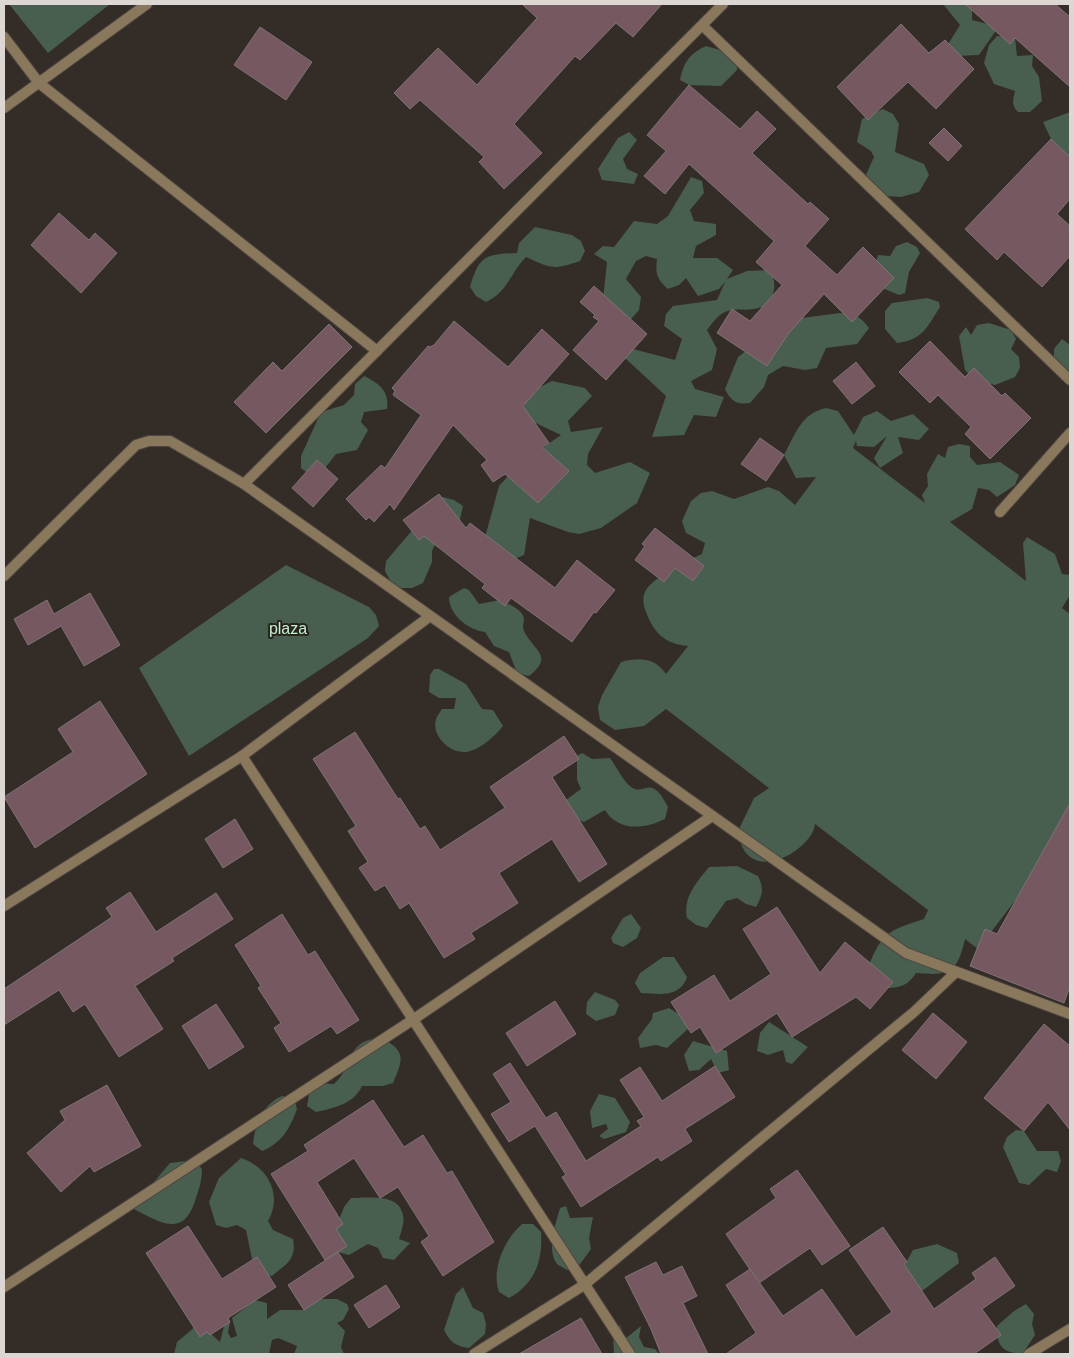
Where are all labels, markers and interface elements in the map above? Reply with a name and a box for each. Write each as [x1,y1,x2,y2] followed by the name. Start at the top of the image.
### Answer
[269,620,307,637] park label: plaza

